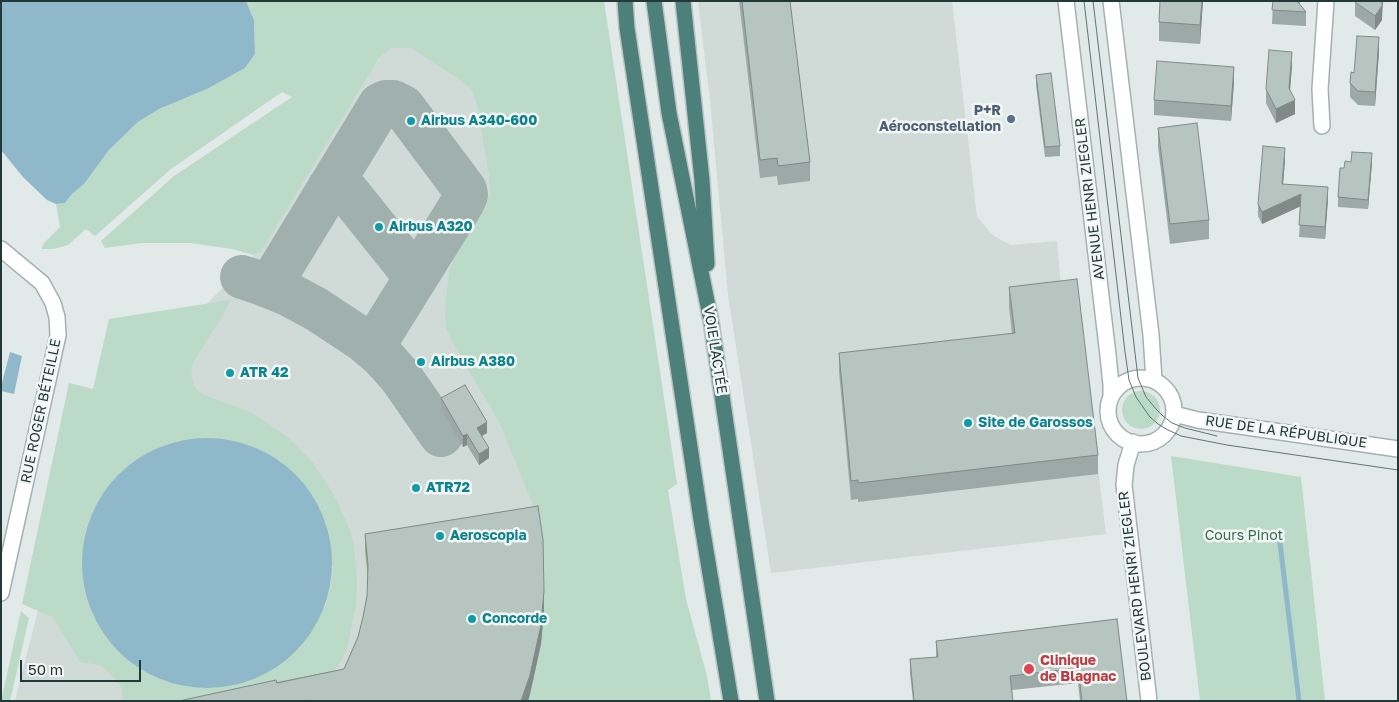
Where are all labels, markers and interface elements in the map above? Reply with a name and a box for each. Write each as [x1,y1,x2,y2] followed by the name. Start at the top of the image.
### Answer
[879,103,1001,136] place label: P+R Aéroconstellation
[421,113,537,129] place label: Airbus A340-600
[1005,113,1017,125] marker: P+R Aéroconstellation
[405,115,417,127] marker: Airbus A340-600
[1072,117,1108,281] street label: AVENUE HENRI ZIEGLER
[389,219,473,235] place label: Airbus A320
[373,221,385,233] marker: Airbus A320
[700,305,730,395] street label: VOIE LACTÉE
[17,337,65,485] street label: RUE ROGER BÉTEILLE
[431,354,515,370] place label: Airbus A380
[415,356,427,368] marker: Airbus A380
[240,365,289,381] place label: ATR 42
[224,367,236,379] marker: ATR 42
[1204,412,1368,452] street label: RUE DE LA RÉPUBLIQUE
[978,415,1093,431] place label: Site de Garossos
[962,417,974,429] marker: Site de Garossos
[426,480,470,496] place label: ATR72
[410,482,422,494] marker: ATR72
[1115,490,1155,682] street label: BOULEVARD HENRI ZIEGLER
[450,528,527,544] place label: Aeroscopia
[1205,528,1283,544] park label: Cours Pinot
[434,530,446,542] marker: Aeroscopia
[482,611,547,627] place label: Concorde
[466,613,478,625] marker: Concorde
[22,650,144,682] scale bar
[1040,653,1116,686] place label: Clinique de Blagnac
[28,660,63,678] text: 50 m
[1022,662,1036,676] marker: Clinique de Blagnac

